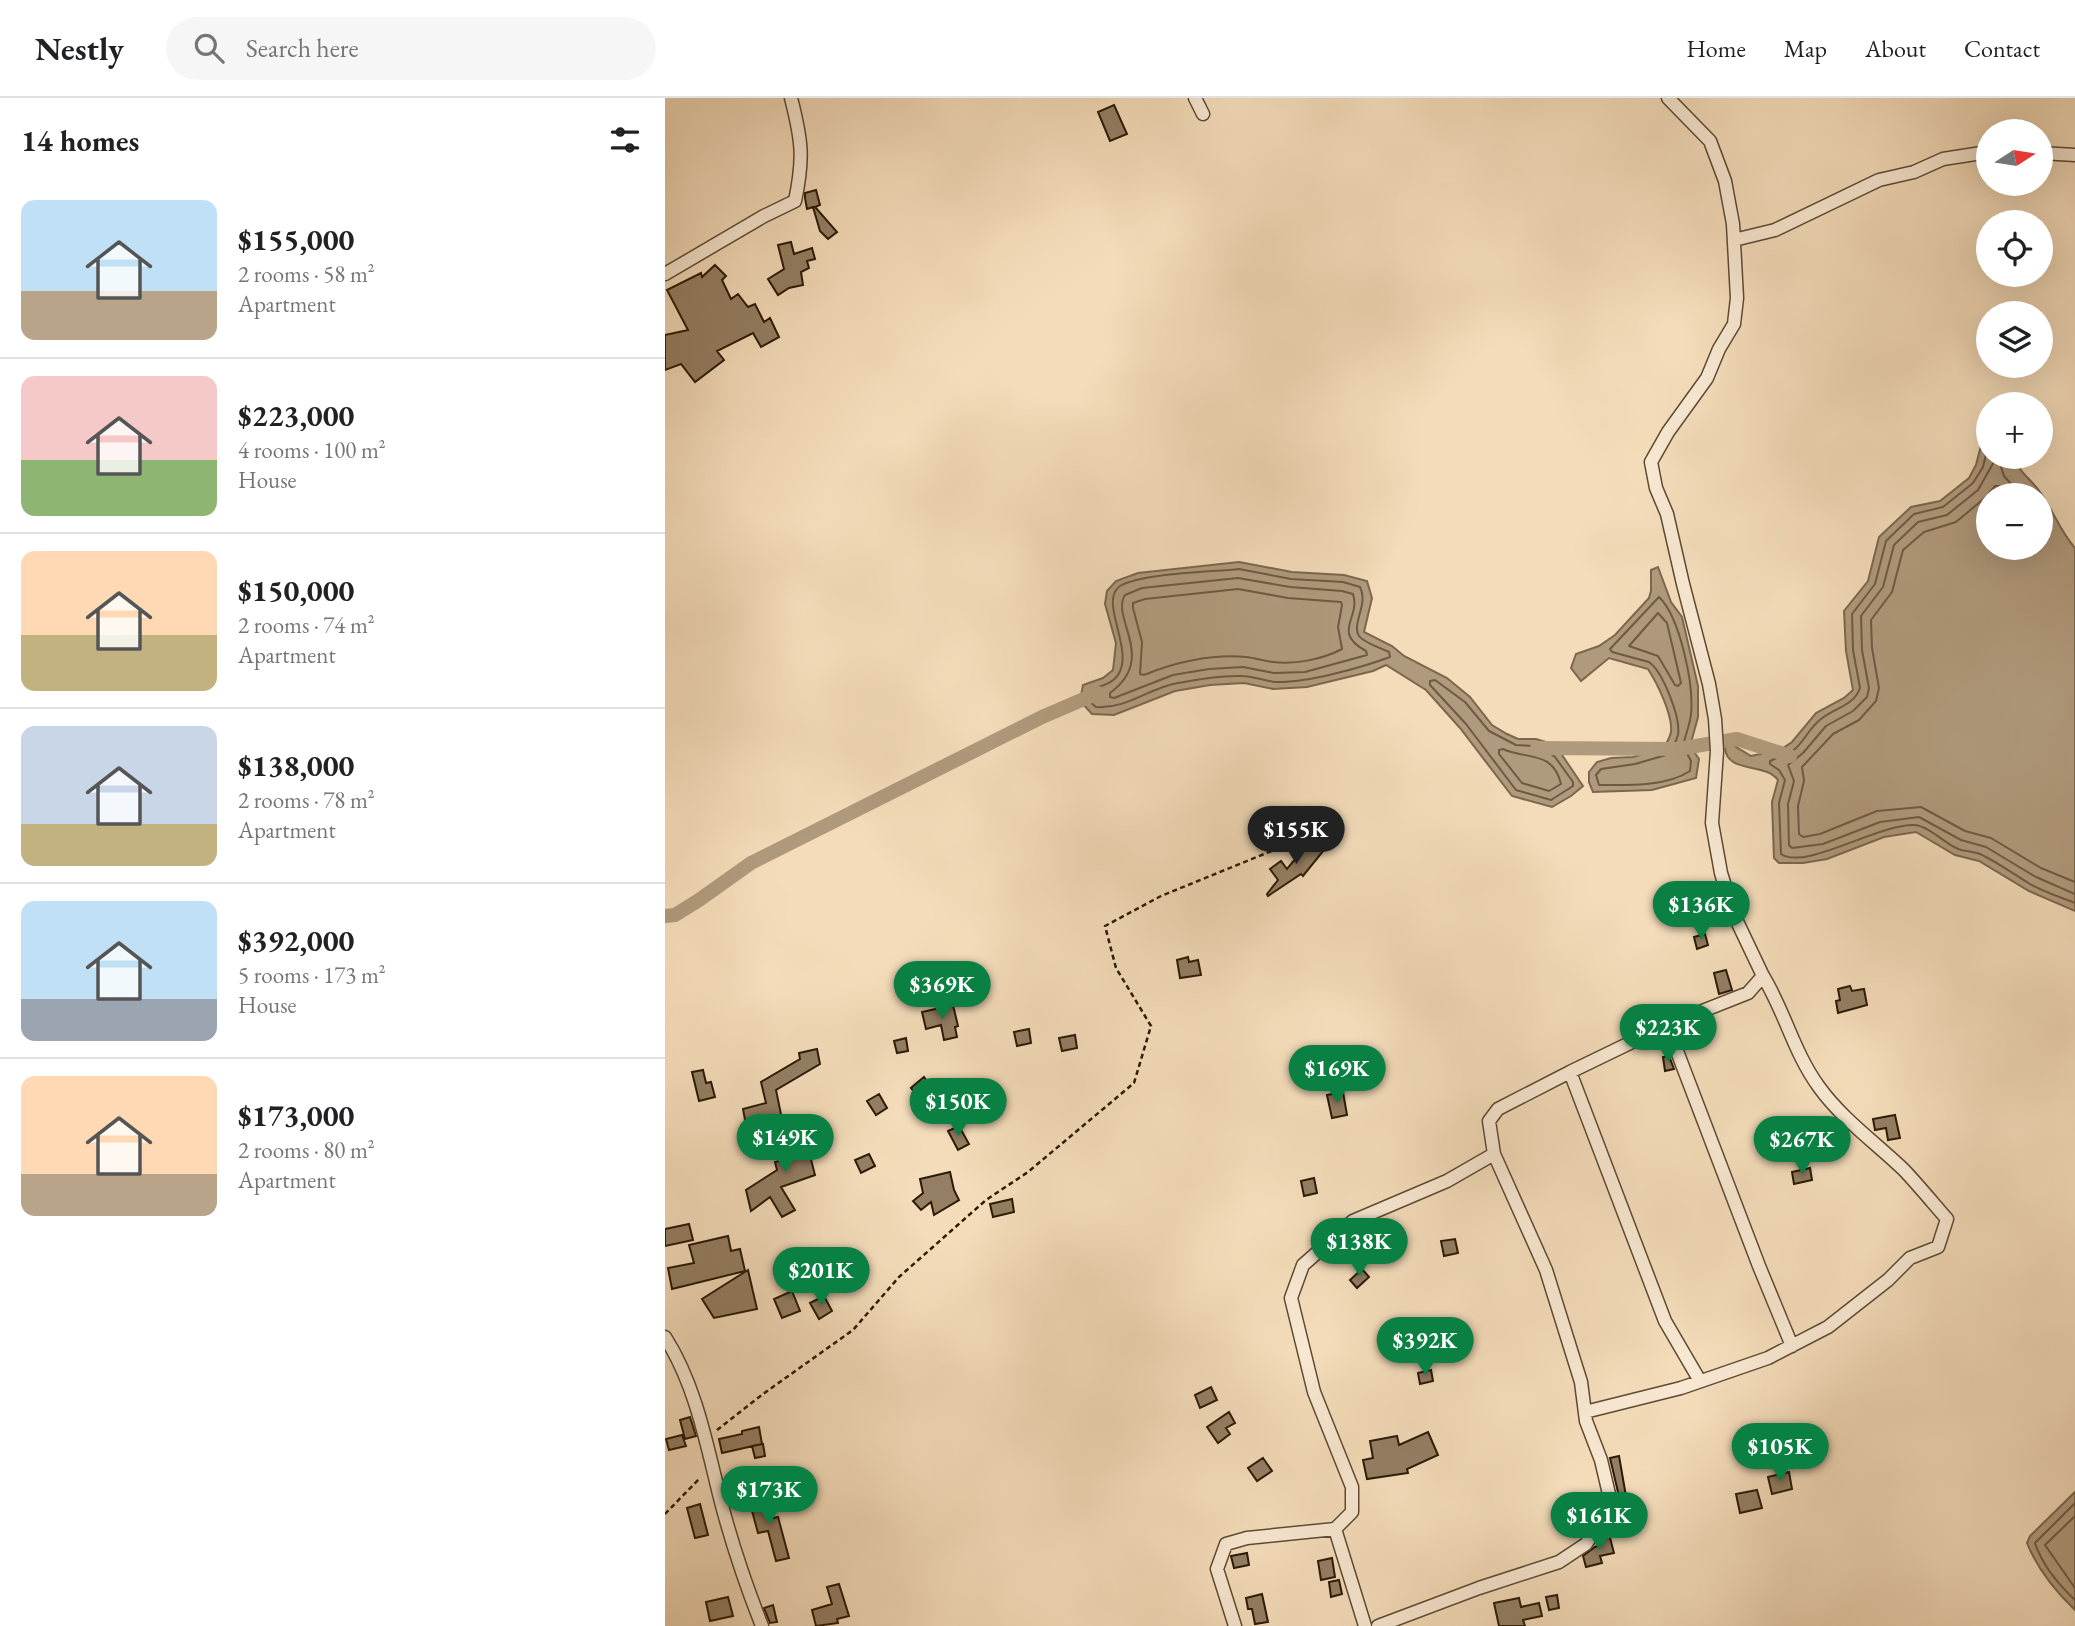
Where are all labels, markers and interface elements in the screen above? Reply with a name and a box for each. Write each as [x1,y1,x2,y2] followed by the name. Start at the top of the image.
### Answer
[166,17,656,80] search box
[35,27,124,70] text: Nestly
[190,29,228,67] icon: search
[246,31,359,65] text: Search here
[1686,33,1746,64] text: Home
[1784,33,1827,64] text: Map
[1865,33,1926,64] text: About
[1964,33,2040,64] text: Contact
[1976,119,2053,196] north arrow
[1976,119,2053,560] map controls
[21,121,139,160] text: 14 homes
[606,121,644,159] icon: filters
[1976,210,2053,287] button: locate
[238,220,354,259] text: $155,000
[77,228,161,312] icon: home
[238,259,375,289] text: 2 rooms · 58 m²
[238,289,336,319] text: Apartment
[1976,301,2053,378] button: layers
[1976,392,2053,469] button: +
[238,396,354,435] text: $223,000
[77,404,161,488] icon: home
[238,435,386,465] text: 4 rooms · 100 m²
[238,465,297,495] text: House
[1976,483,2053,560] button: −
[238,571,354,610] text: $150,000
[77,579,161,663] icon: home
[238,610,375,640] text: 2 rooms · 74 m²
[238,640,336,670] text: Apartment
[238,746,354,785] text: $138,000
[77,754,161,838] icon: home
[238,785,375,815] text: 2 rooms · 78 m²
[1247,806,1345,866] pin: $155K
[1264,814,1328,844] text: $155K
[238,815,336,845] text: Apartment
[1652,882,1750,941] pin: $136K
[1669,889,1733,919] text: $136K
[238,921,354,960] text: $392,000
[77,929,161,1013] icon: home
[238,960,386,990] text: 5 rooms · 173 m²
[893,962,991,1021] pin: $369K
[910,969,974,999] text: $369K
[238,990,297,1020] text: House
[1619,1004,1717,1064] pin: $223K
[1636,1012,1700,1042] text: $223K
[1288,1046,1386,1105] pin: $169K
[1305,1053,1369,1083] text: $169K
[909,1079,1007,1138] pin: $150K
[926,1086,990,1116] text: $150K
[238,1096,354,1135] text: $173,000
[77,1104,161,1188] icon: home
[736,1114,834,1174] pin: $149K
[1753,1116,1851,1176] pin: $267K
[753,1122,817,1152] text: $149K
[1770,1124,1834,1154] text: $267K
[238,1135,375,1165] text: 2 rooms · 80 m²
[238,1165,336,1195] text: Apartment
[1310,1218,1408,1278] pin: $138K
[1327,1226,1391,1256] text: $138K
[772,1248,870,1307] pin: $201K
[789,1255,853,1285] text: $201K
[1376,1318,1474,1377] pin: $392K
[1393,1325,1457,1355] text: $392K
[1731,1424,1829,1483] pin: $105K
[1748,1431,1812,1461] text: $105K
[720,1466,818,1526] pin: $173K
[737,1474,801,1504] text: $173K
[1550,1492,1648,1552] pin: $161K
[1567,1500,1631,1530] text: $161K

